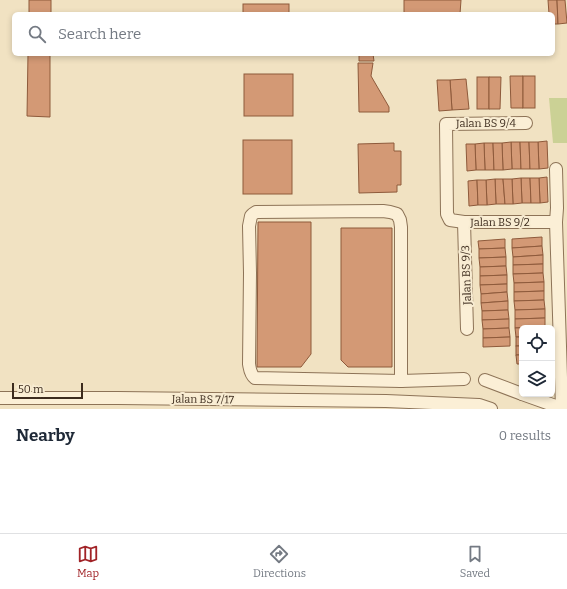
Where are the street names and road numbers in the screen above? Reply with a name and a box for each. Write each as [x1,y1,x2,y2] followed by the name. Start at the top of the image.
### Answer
[455,117,516,130] street label: Jalan BS 9/4
[469,216,530,229] street label: Jalan BS 9/2
[459,245,474,306] street label: Jalan BS 9/3
[171,392,235,407] street label: Jalan BS 7/17

